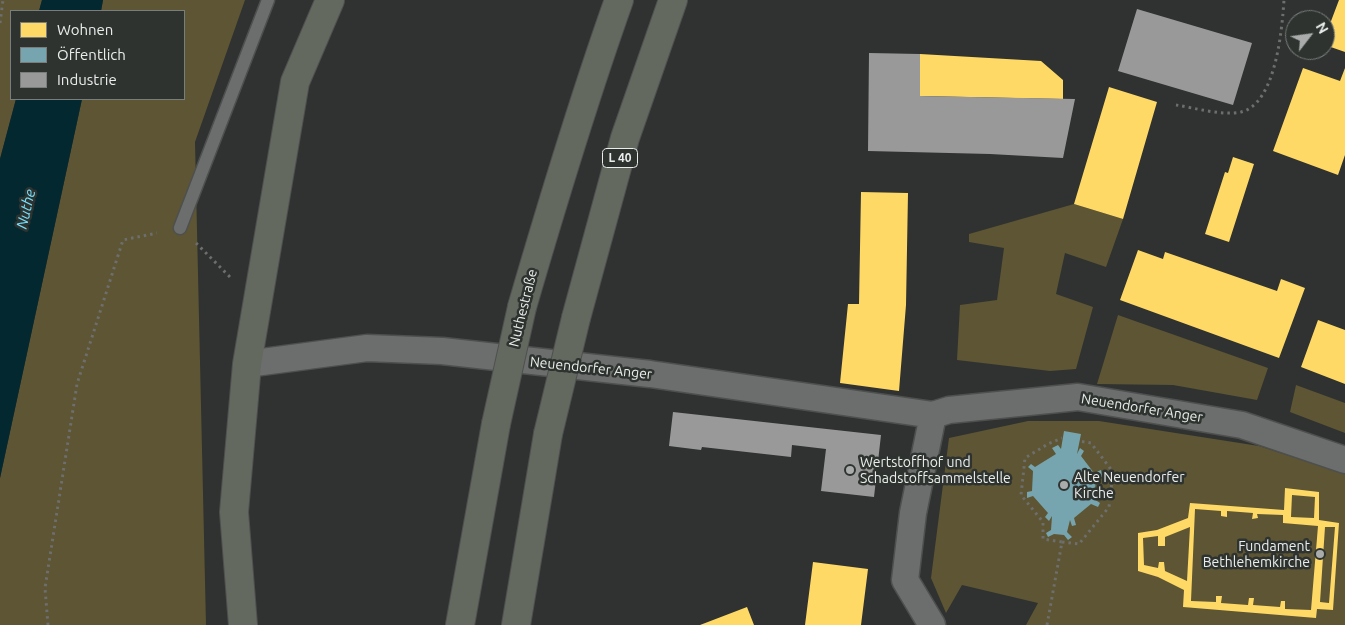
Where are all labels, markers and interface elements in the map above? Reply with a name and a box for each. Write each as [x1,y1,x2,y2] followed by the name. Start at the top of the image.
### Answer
[10,10,185,100] legend
[1285,10,1335,60] north arrow
[1313,19,1332,37] text: N
[57,21,113,38] text: Wohnen
[57,46,126,63] text: Öffentlich
[57,71,117,88] text: Industrie
[602,148,638,168] road number: L 40
[13,187,39,231] water label: Nuthe
[505,267,541,349] street label: Nuthestraße
[529,353,653,383] street label: Neuendorfer Anger
[1080,390,1204,426] street label: Neuendorfer Anger
[860,454,1011,487] place label: Wertstoffhof und Schadstoffsammelstelle
[844,464,856,476] marker: Wertstoffhof und Schadstoffsammelstelle
[1074,469,1185,502] place label: Alte Neuendorfer Kirche
[1058,479,1070,491] marker: Alte Neuendorfer Kirche
[1203,538,1310,570] place label: Fundament Bethlehemkirche
[1314,548,1326,560] marker: Fundament Bethlehemkirche

